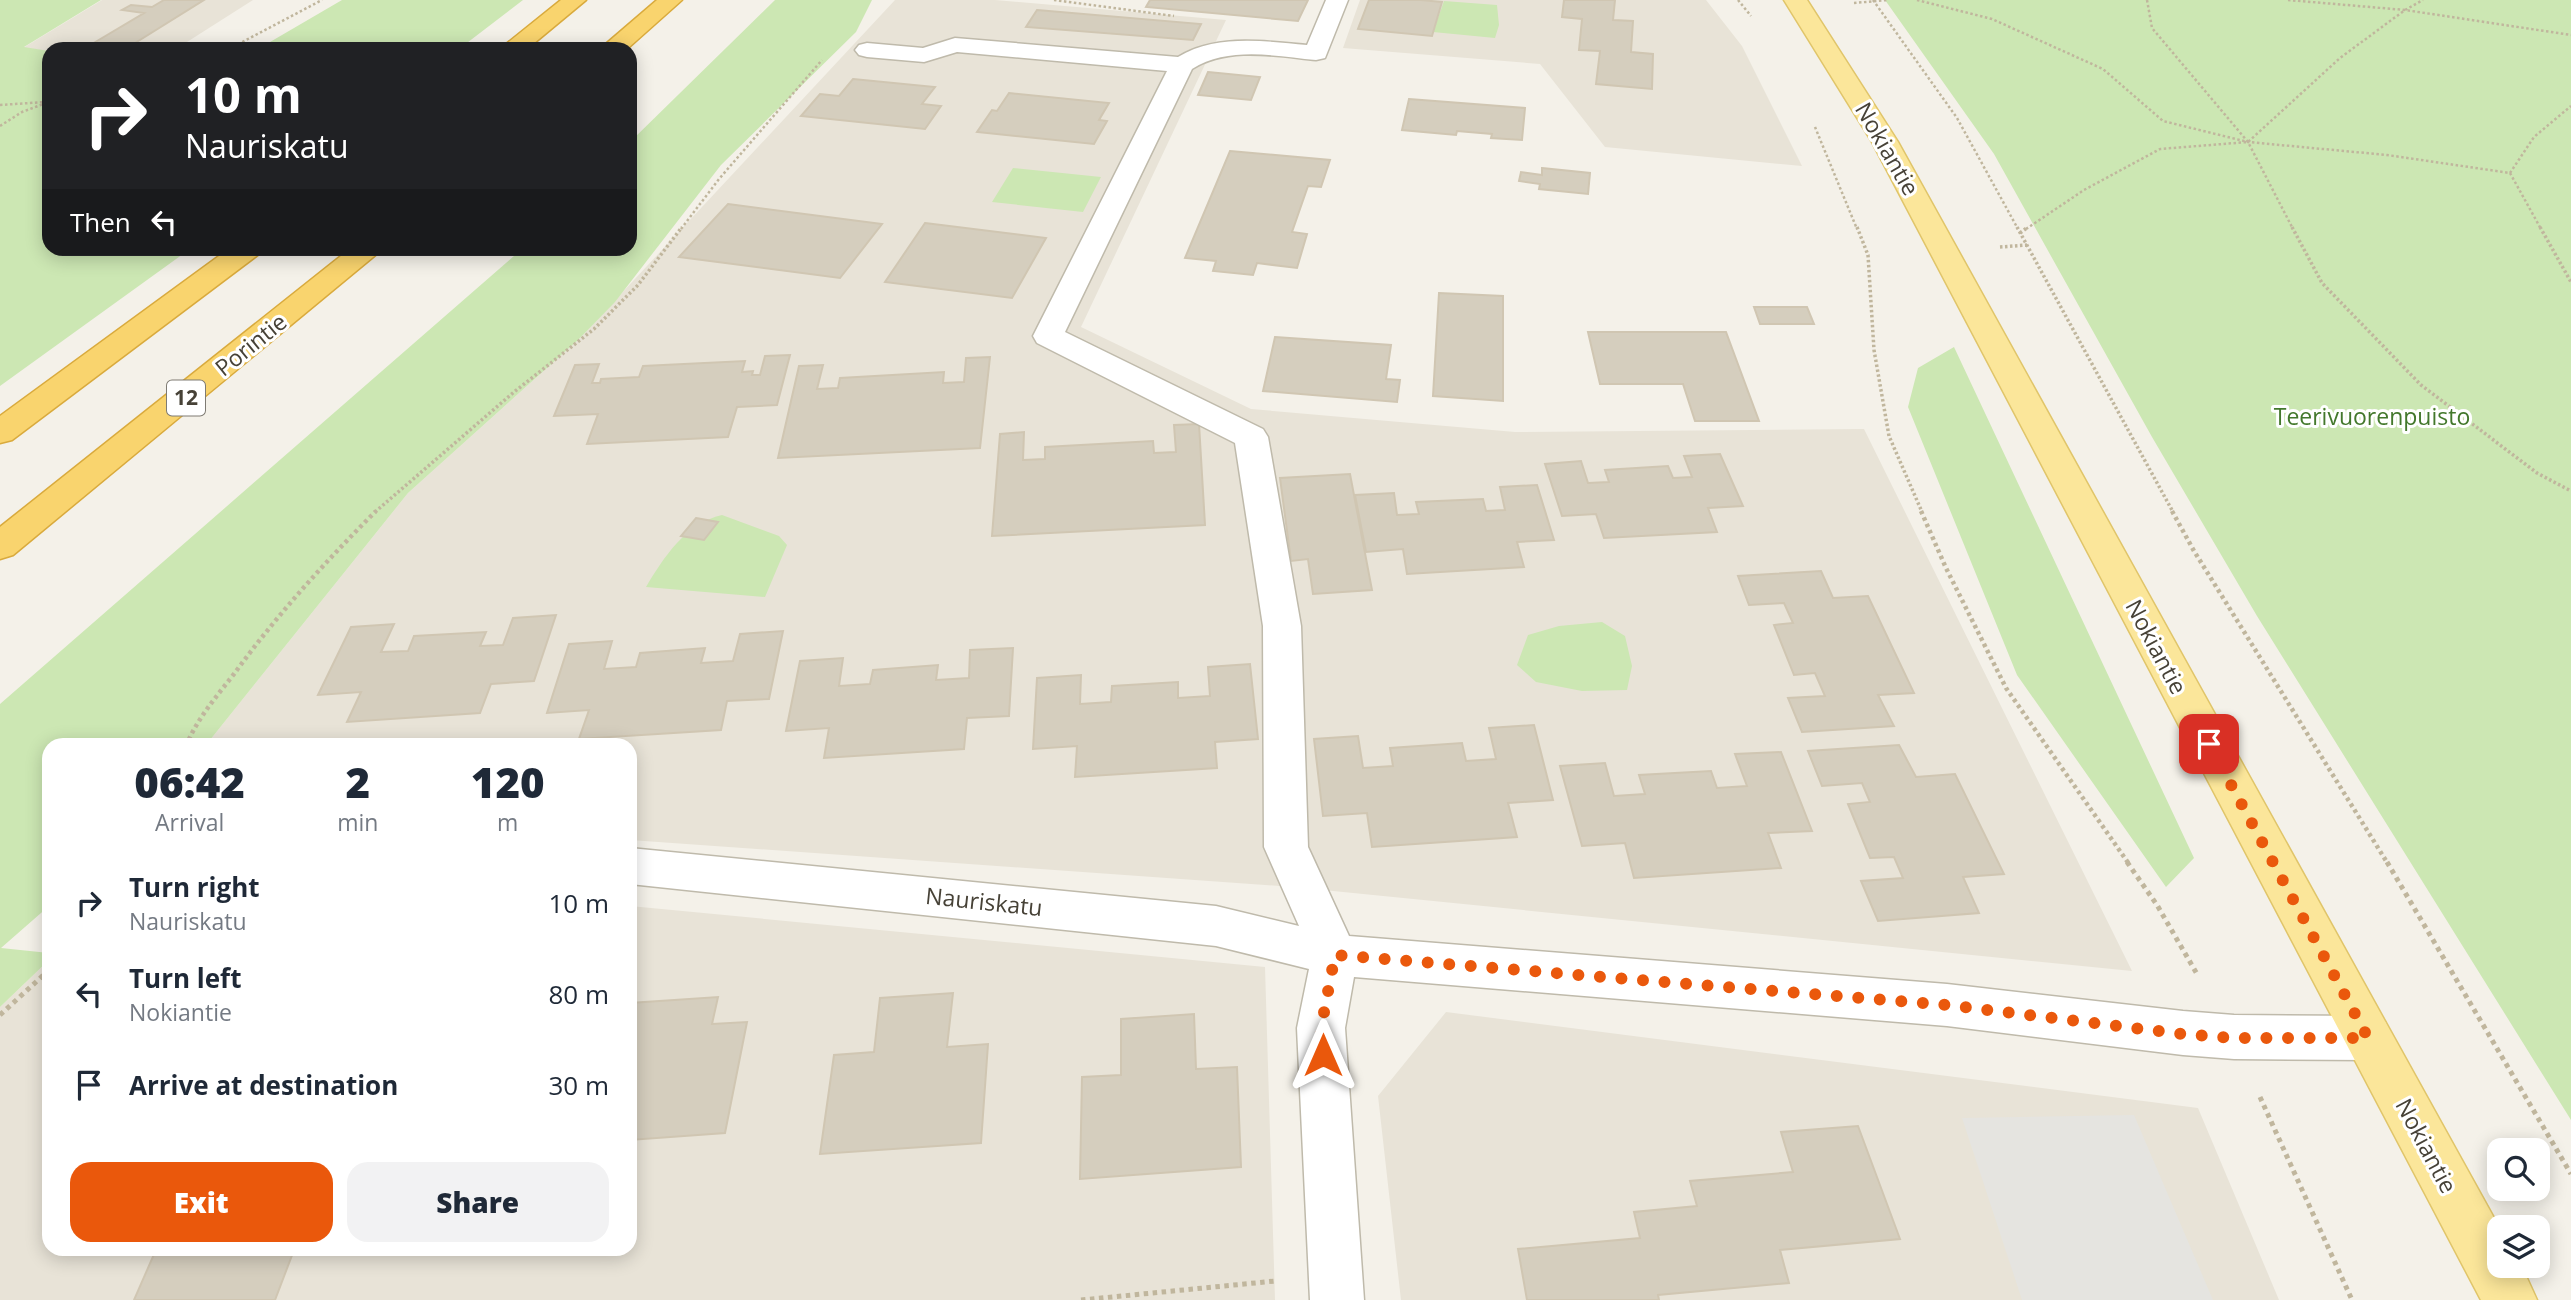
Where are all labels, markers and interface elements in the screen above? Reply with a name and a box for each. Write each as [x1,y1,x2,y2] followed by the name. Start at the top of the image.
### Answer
[185,61,302,127] text: 10 m
[70,70,161,161] icon: right
[1848,96,1927,201] street label: Nokiantie
[185,124,349,167] text: Nauriskatu
[145,203,183,241] icon: left
[70,204,131,240] text: Then
[208,305,293,383] street label: Porintie
[167,380,205,416] road number: 12
[2274,400,2470,432] park label: Teerivuorenpuisto
[2119,594,2195,699] street label: Nokiantie
[2179,714,2239,774] pin
[2190,725,2228,763] icon: arrive
[134,753,245,810] text: 06:42
[346,753,370,810] text: 2
[471,753,545,810] text: 120
[155,806,224,838] text: Arrival
[337,806,378,838] text: min
[497,806,518,838] text: m
[129,869,260,905] text: Turn right
[924,879,1044,923] street label: Nauriskatu
[70,884,108,922] icon: right
[548,885,609,921] text: 10 m
[129,905,247,937] text: Nauriskatu
[129,960,241,996] text: Turn left
[70,975,108,1013] icon: left
[548,976,609,1012] text: 80 m
[129,996,232,1028] text: Nokiantie
[1286,1018,1360,1092] position arrow
[70,1066,108,1104] icon: arrive
[129,1067,398,1103] text: Arrive at destination
[548,1067,609,1103] text: 30 m
[2389,1093,2465,1198] street label: Nokiantie
[2487,1138,2550,1278] map controls
[2487,1138,2550,1201] button: search
[70,1162,333,1242] button: Exit
[347,1162,609,1242] button: Share
[2487,1215,2550,1278] button: layers

